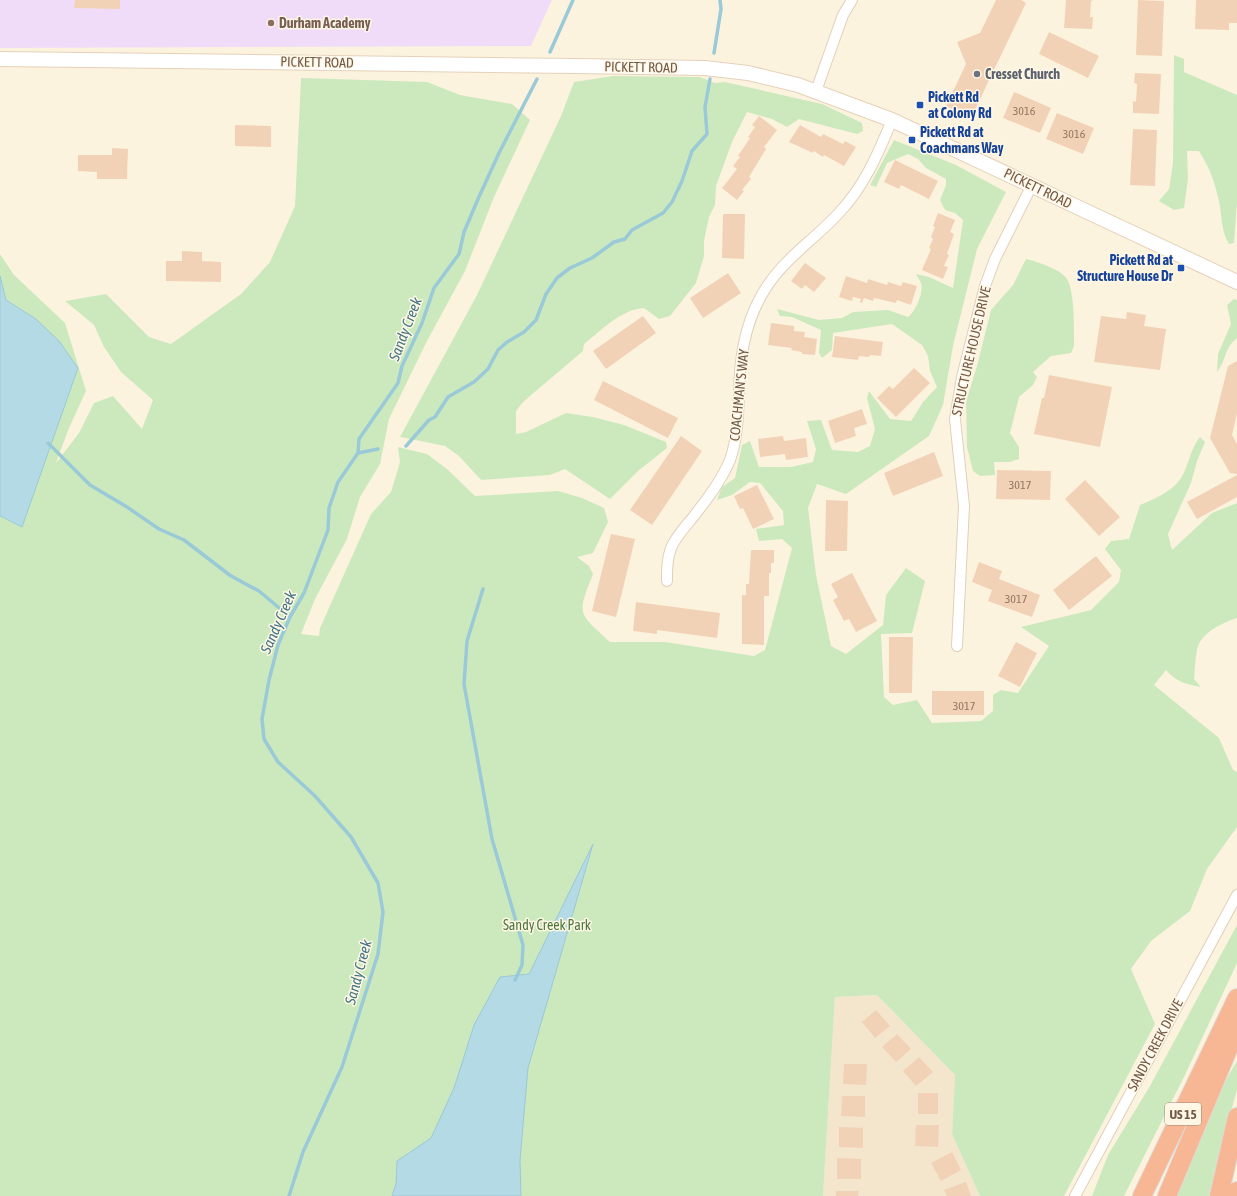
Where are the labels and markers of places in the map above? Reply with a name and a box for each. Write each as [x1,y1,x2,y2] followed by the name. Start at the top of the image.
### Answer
[279,15,371,31] place label: Durham Academy
[266,18,276,28] marker: Durham Academy
[985,66,1060,82] place label: Cresset Church
[972,69,982,79] marker: Cresset Church
[928,89,992,121] place label: Pickett Rd at Colony Rd
[915,100,925,110] marker: Pickett Rd at Colony Rd
[920,124,1004,156] place label: Pickett Rd at Coachmans Way
[907,135,917,145] marker: Pickett Rd at Coachmans Way
[1077,252,1174,284] place label: Pickett Rd at Structure House Dr
[1176,263,1186,273] marker: Pickett Rd at Structure House Dr

